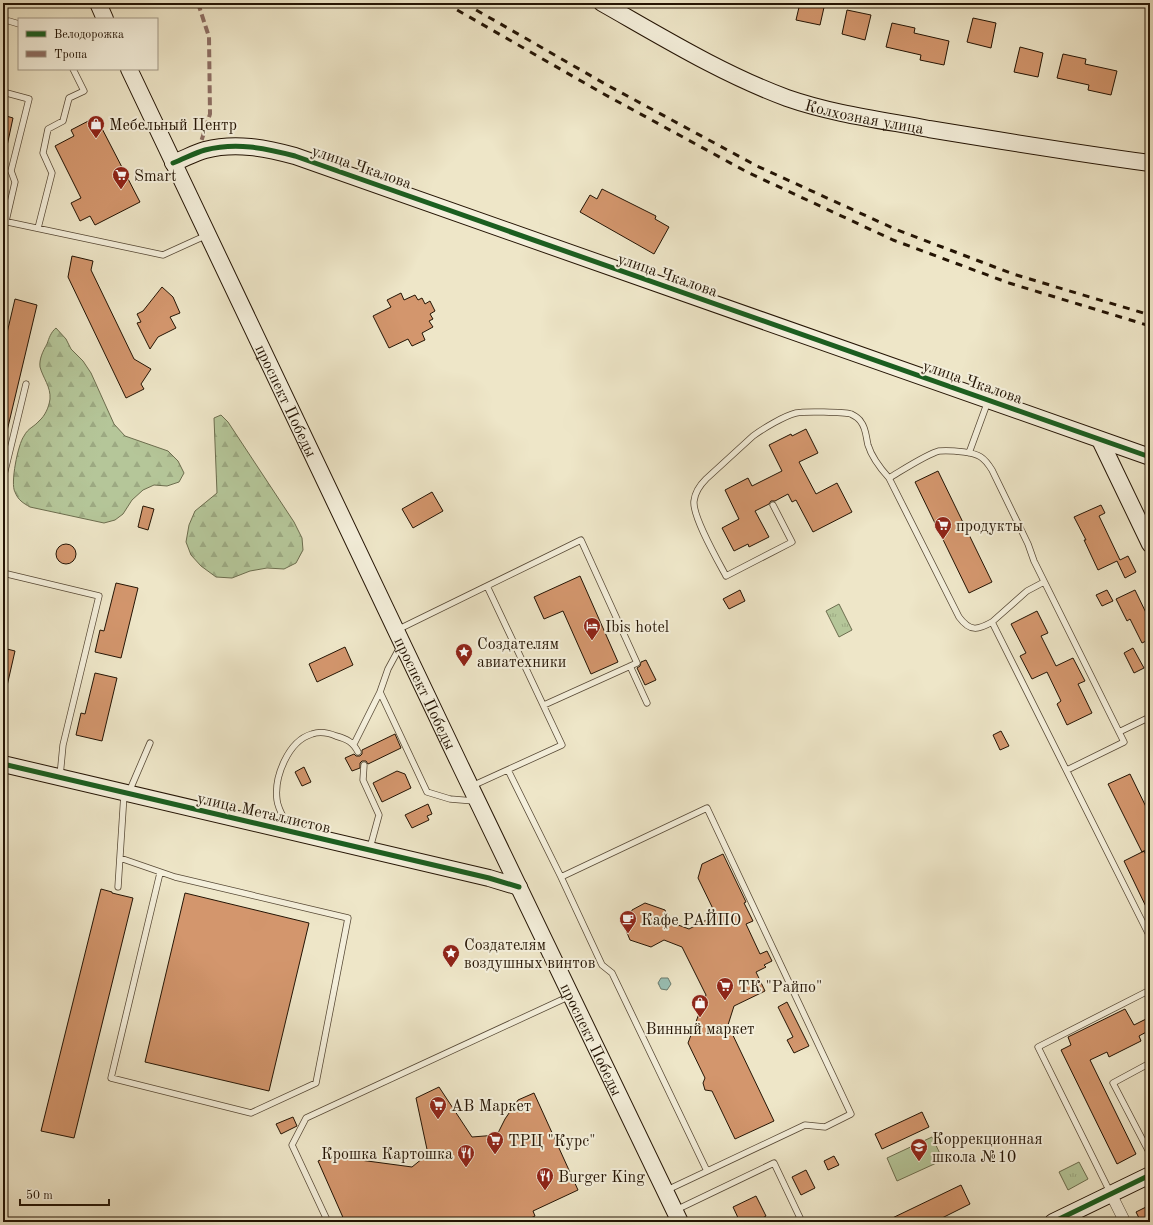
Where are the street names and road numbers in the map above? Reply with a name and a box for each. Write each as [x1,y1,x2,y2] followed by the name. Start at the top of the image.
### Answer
[803,98,925,138] street label: Колхозная улица
[309,143,414,193] street label: улица Чкалова
[615,251,720,301] street label: улица Чкалова
[251,343,318,460] street label: проспект Победы
[920,358,1025,408] street label: улица Чкалова
[390,635,457,753] street label: проспект Победы
[195,791,332,837] street label: улица Металлистов
[556,981,624,1099] street label: проспект Победы

